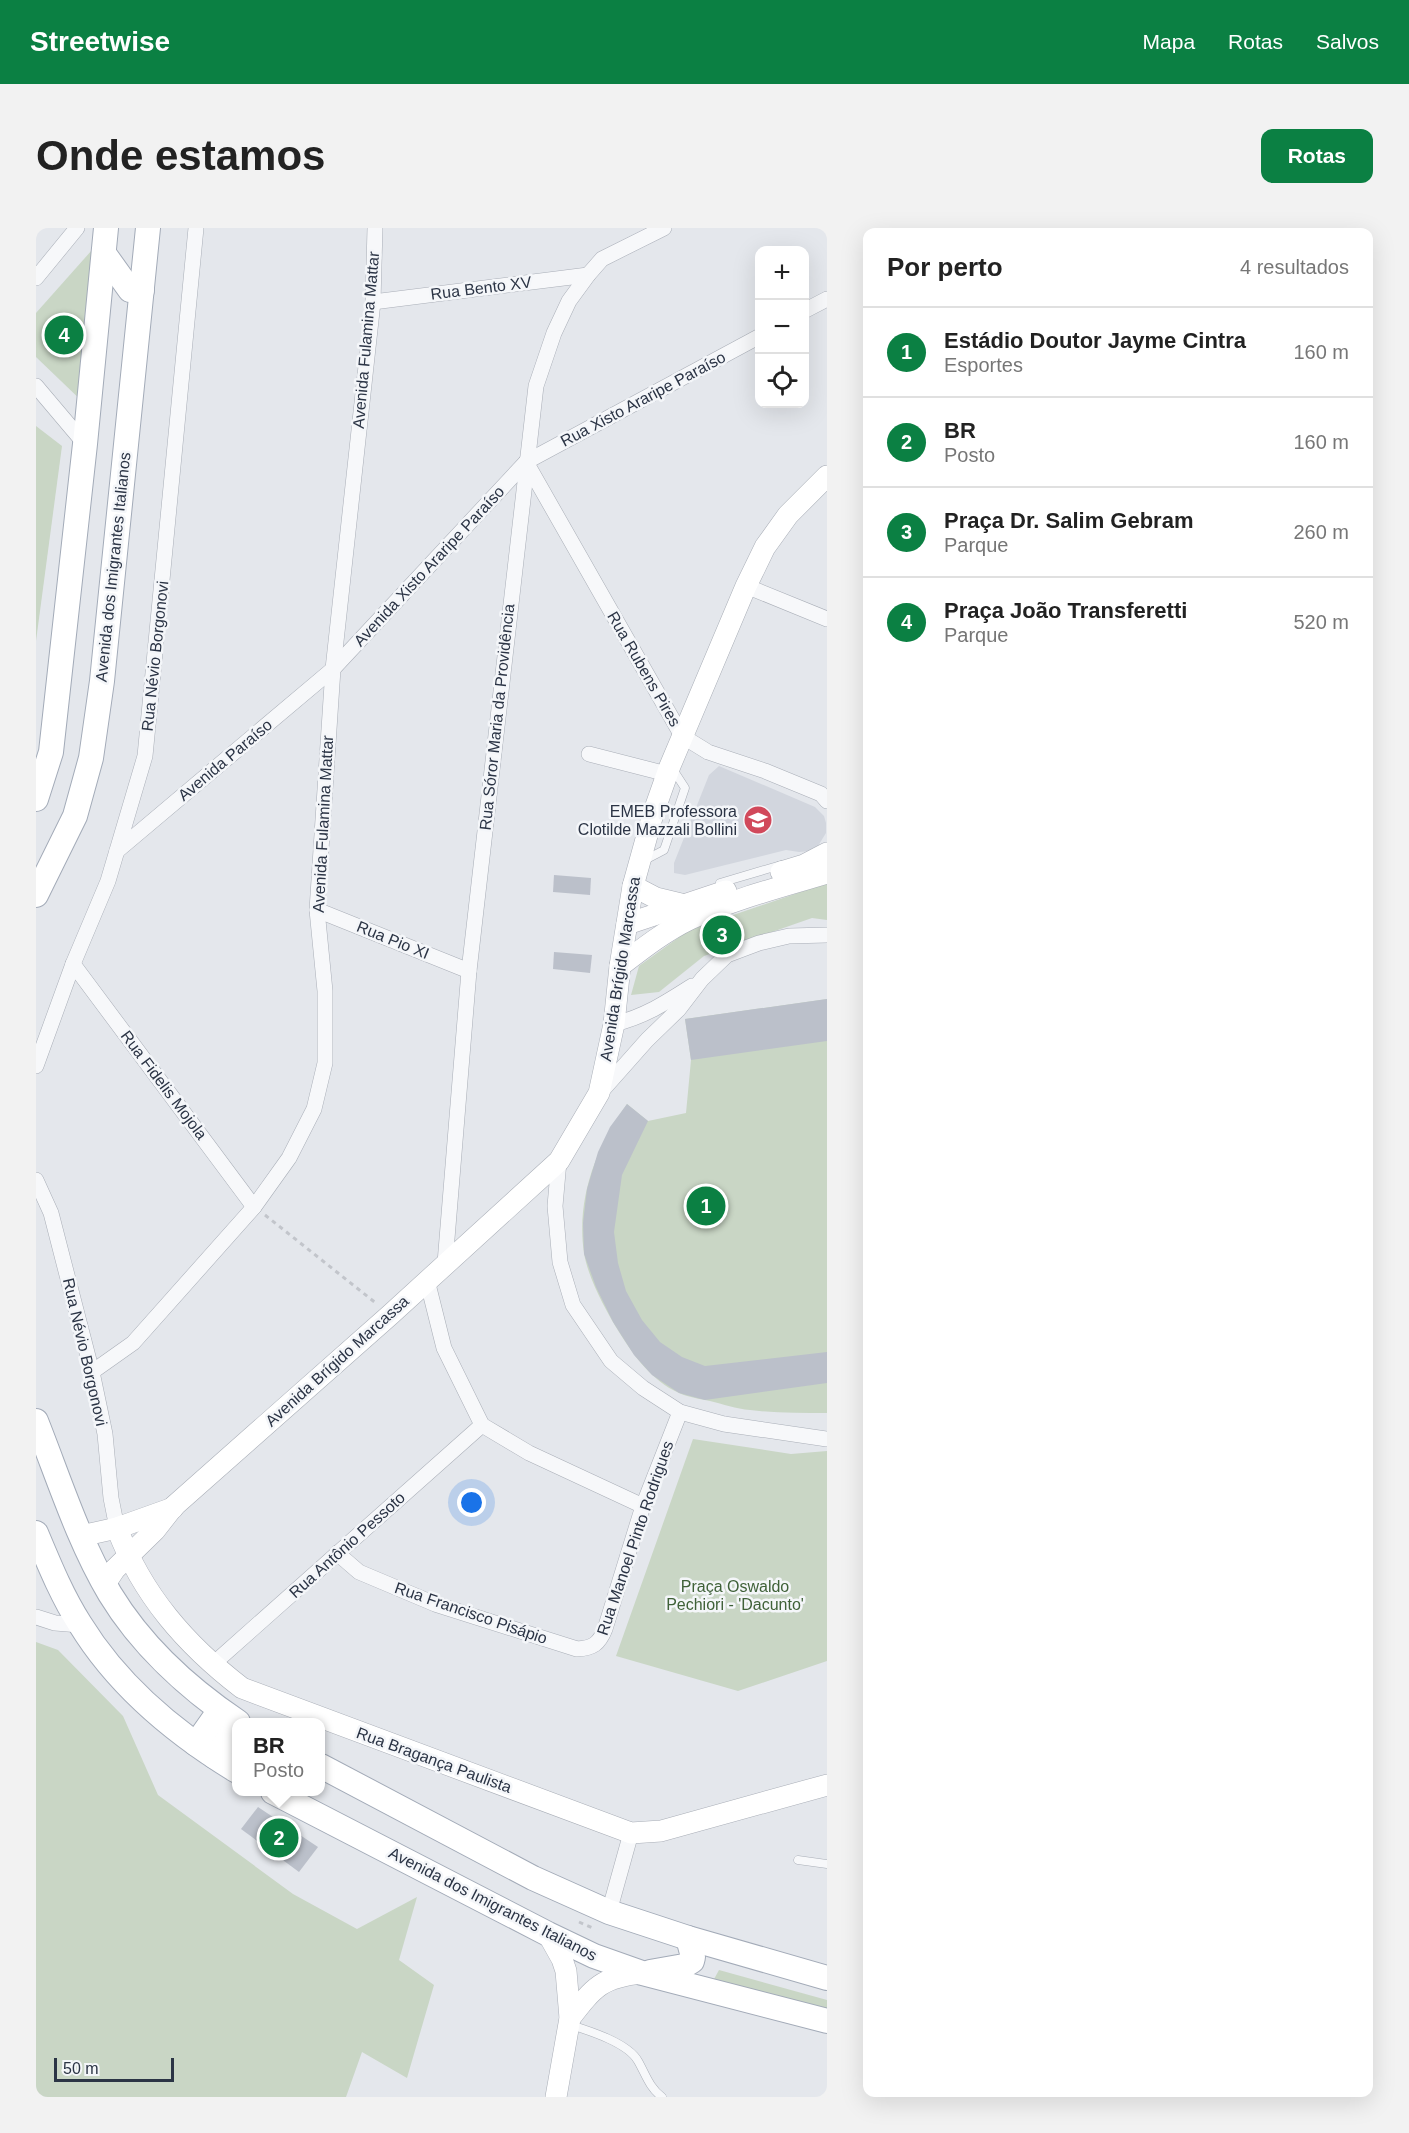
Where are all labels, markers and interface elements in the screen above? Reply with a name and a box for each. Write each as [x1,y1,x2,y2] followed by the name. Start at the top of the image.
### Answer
[30,26,170,57] text: Streetwise
[1143,30,1195,53] text: Mapa
[1228,30,1283,53] text: Rotas
[1316,30,1379,53] text: Salvos
[1261,129,1373,183] button: Rotas
[36,132,325,179] text: Onde estamos
[755,246,809,408] map controls
[755,246,809,300] button: +
[350,250,382,429] street label: Avenida Fulamina Mattar
[887,252,1003,282] text: Por perto
[1240,256,1349,278] text: 4 resultados
[430,273,533,303] street label: Rua Bento XV
[755,300,809,354] button: −
[45,312,84,358] pin: 4
[944,328,1246,353] text: Estádio Doutor Jayme Cintra
[901,341,912,363] text: 1
[1293,341,1349,363] text: 160 m
[558,348,728,450] street label: Rua Xisto Araripe Paraíso
[755,354,809,408] button: locate
[944,354,1023,376] text: Esportes
[944,418,976,443] text: BR
[901,431,912,453] text: 2
[1293,431,1349,453] text: 160 m
[944,444,995,466] text: Posto
[92,451,134,683] street label: Avenida dos Imigrantes Italianos
[350,483,508,649] street label: Avenida Xisto Araripe Paraíso
[944,508,1193,533] text: Praça Dr. Salim Gebram
[901,521,912,543] text: 3
[1293,521,1349,543] text: 260 m
[944,534,1009,556] text: Parque
[139,580,171,732] street label: Rua Névio Borgonovi
[944,598,1187,623] text: Praça João Transferetti
[477,603,517,831] street label: Rua Sóror Maria da Providência
[604,609,684,729] street label: Rua Rubens Pires
[901,611,912,633] text: 4
[1293,611,1349,633] text: 520 m
[944,624,1009,646] text: Parque
[175,716,275,804] street label: Avenida Paraíso
[310,734,336,913] street label: Avenida Fulamina Mattar
[578,803,737,838] place label: EMEB Professora Clotilde Mazzali Bollini
[742,804,774,836] school or university icon: EMEB Professora Clotilde Mazzali Bollini
[597,875,643,1062] street label: Avenida Brígido Marcassa
[702,912,742,958] pin: 3
[354,918,432,962] street label: Rua Pio XI
[118,1027,210,1143] street label: Rua Fidelis Mojola
[686,1184,726,1228] pin: 1
[60,1276,110,1428] street label: Rua Névio Borgonovi
[262,1292,412,1430] street label: Avenida Brígido Marcassa
[594,1439,676,1637] street label: Rua Manoel Pinto Rodrigues
[457,1488,486,1517] your location
[286,1489,408,1601] street label: Rua Antônio Pessoto
[666,1578,804,1613] park label: Praça Oswaldo Pechiori - 'Dacunto'
[393,1579,550,1647] street label: Rua Francisco Pisápio
[232,1718,325,1796] popup
[354,1724,514,1796] street label: Rua Bragança Paulista
[253,1733,285,1758] text: BR
[253,1759,304,1781] text: Posto
[260,1816,298,1860] pin: 2
[386,1844,600,1964] street label: Avenida dos Imigrantes Italianos
[54,2055,174,2082] scale bar
[63,2060,99,2077] text: 50 m

